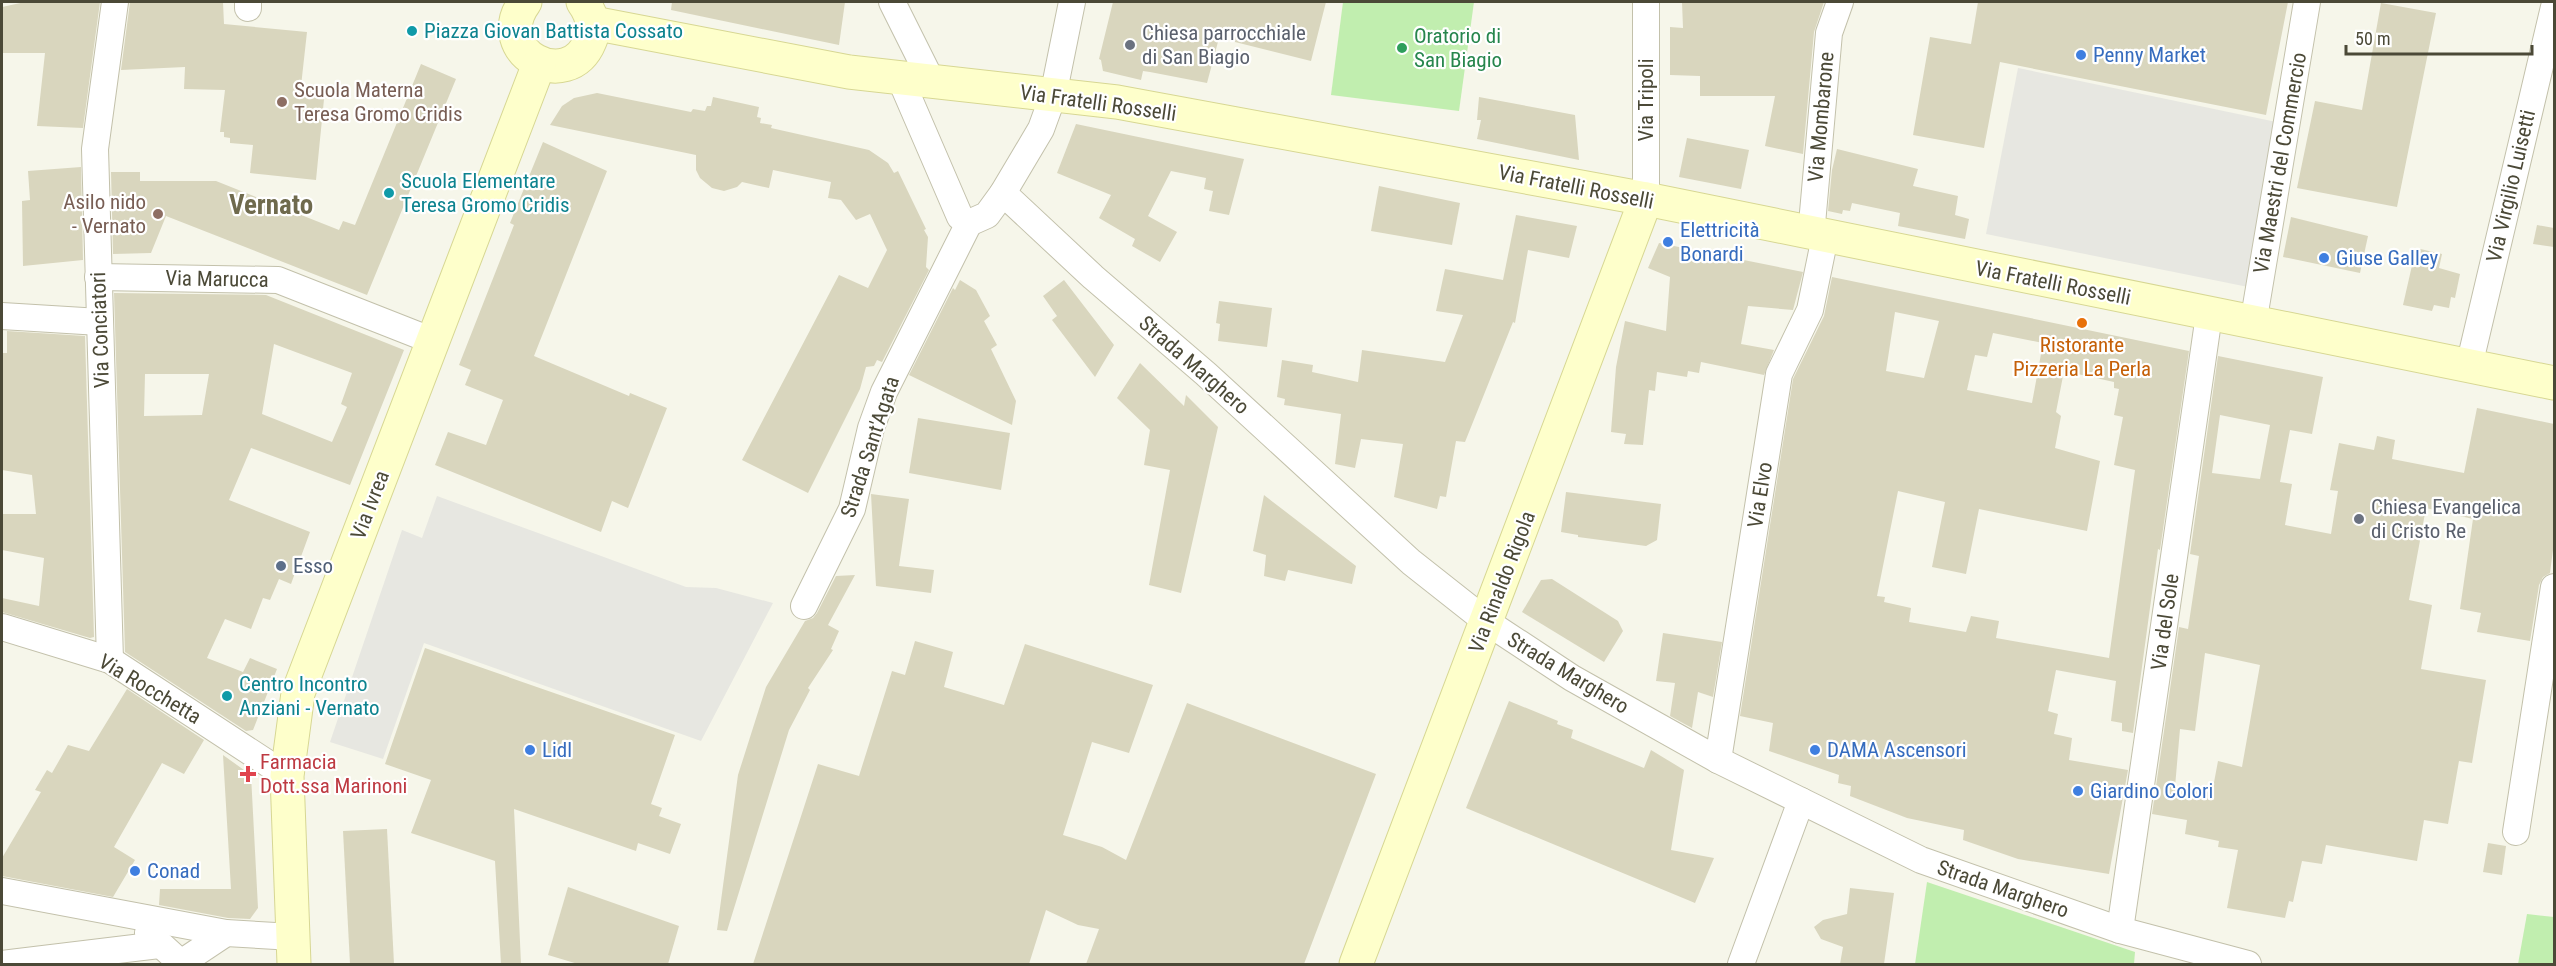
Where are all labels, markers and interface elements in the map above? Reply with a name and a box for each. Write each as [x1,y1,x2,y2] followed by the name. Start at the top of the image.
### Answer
[2346,18,2532,56] scale bar
[424,19,683,43] place label: Piazza Giovan Battista Cossato
[1142,21,1306,69] place label: Chiesa parrocchiale di San Biagio
[405,24,419,38] marker: Piazza Giovan Battista Cossato
[1414,24,1502,72] place label: Oratorio di San Biagio
[2355,28,2390,49] text: 50 m
[1123,38,1137,52] marker: Chiesa parrocchiale di San Biagio
[1395,41,1409,55] marker: Oratorio di San Biagio
[2093,43,2206,67] place label: Penny Market
[2074,48,2088,62] marker: Penny Market
[1803,51,1839,183] street label: Via Mombarone
[2249,51,2311,275] street label: Via Maestri del Commercio
[1634,59,1658,141] street label: Via Tripoli
[294,78,463,126] place label: Scuola Materna Teresa Gromo Cridis
[1018,80,1178,126] street label: Via Fratelli Rosselli
[275,95,289,109] marker: Scuola Materna Teresa Gromo Cridis
[2482,107,2540,265] street label: Via Virgilio Luisetti
[1496,160,1656,214] street label: Via Fratelli Rosselli
[401,169,570,217] place label: Scuola Elementare Teresa Gromo Cridis
[382,186,396,200] marker: Scuola Elementare Teresa Gromo Cridis
[229,189,313,221] district label: Vernato
[63,190,146,238] place label: Asilo nido - Vernato
[151,207,165,221] marker: Asilo nido - Vernato
[1680,218,1760,266] place label: Elettricità Bonardi
[1661,235,1675,249] marker: Elettricità Bonardi
[2336,246,2438,270] place label: Giuse Galley
[2317,251,2331,265] marker: Giuse Galley
[1973,256,2133,310] street label: Via Fratelli Rosselli
[165,266,269,292] street label: Via Marucca
[86,271,114,389] street label: Via Conciatori
[1134,311,1254,419] street label: Strada Marghero
[2075,316,2089,330] marker: Ristorante Pizzeria La Perla
[2013,333,2151,381] place label: Ristorante Pizzeria La Perla
[836,373,904,521] street label: Strada Sant'Agata
[1743,460,1777,530] street label: Via Elvo
[346,467,394,543] street label: Via Ivrea
[2371,495,2521,543] place label: Chiesa Evangelica di Cristo Re
[1464,508,1540,656] street label: Via Rinaldo Rigola
[2352,512,2366,526] marker: Chiesa Evangelica di Cristo Re
[293,554,333,578] place label: Esso
[274,559,288,573] marker: Esso
[2146,572,2184,672] street label: Via del Sole
[1503,627,1633,719] street label: Strada Marghero
[95,649,205,729] street label: Via Rocchetta
[239,672,380,720] place label: Centro Incontro Anziani - Vernato
[220,689,234,703] marker: Centro Incontro Anziani - Vernato
[542,738,572,762] place label: Lidl
[1827,738,1967,762] place label: DAMA Ascensori
[523,743,537,757] marker: Lidl
[1808,743,1822,757] marker: DAMA Ascensori
[260,750,407,798] place label: Farmacia Dott.ssa Marinoni
[241,767,255,781] marker: Farmacia Dott.ssa Marinoni
[2090,779,2213,803] place label: Giardino Colori
[2071,784,2085,798] marker: Giardino Colori
[1934,855,2072,923] street label: Strada Marghero
[147,859,200,883] place label: Conad
[128,864,142,878] marker: Conad

